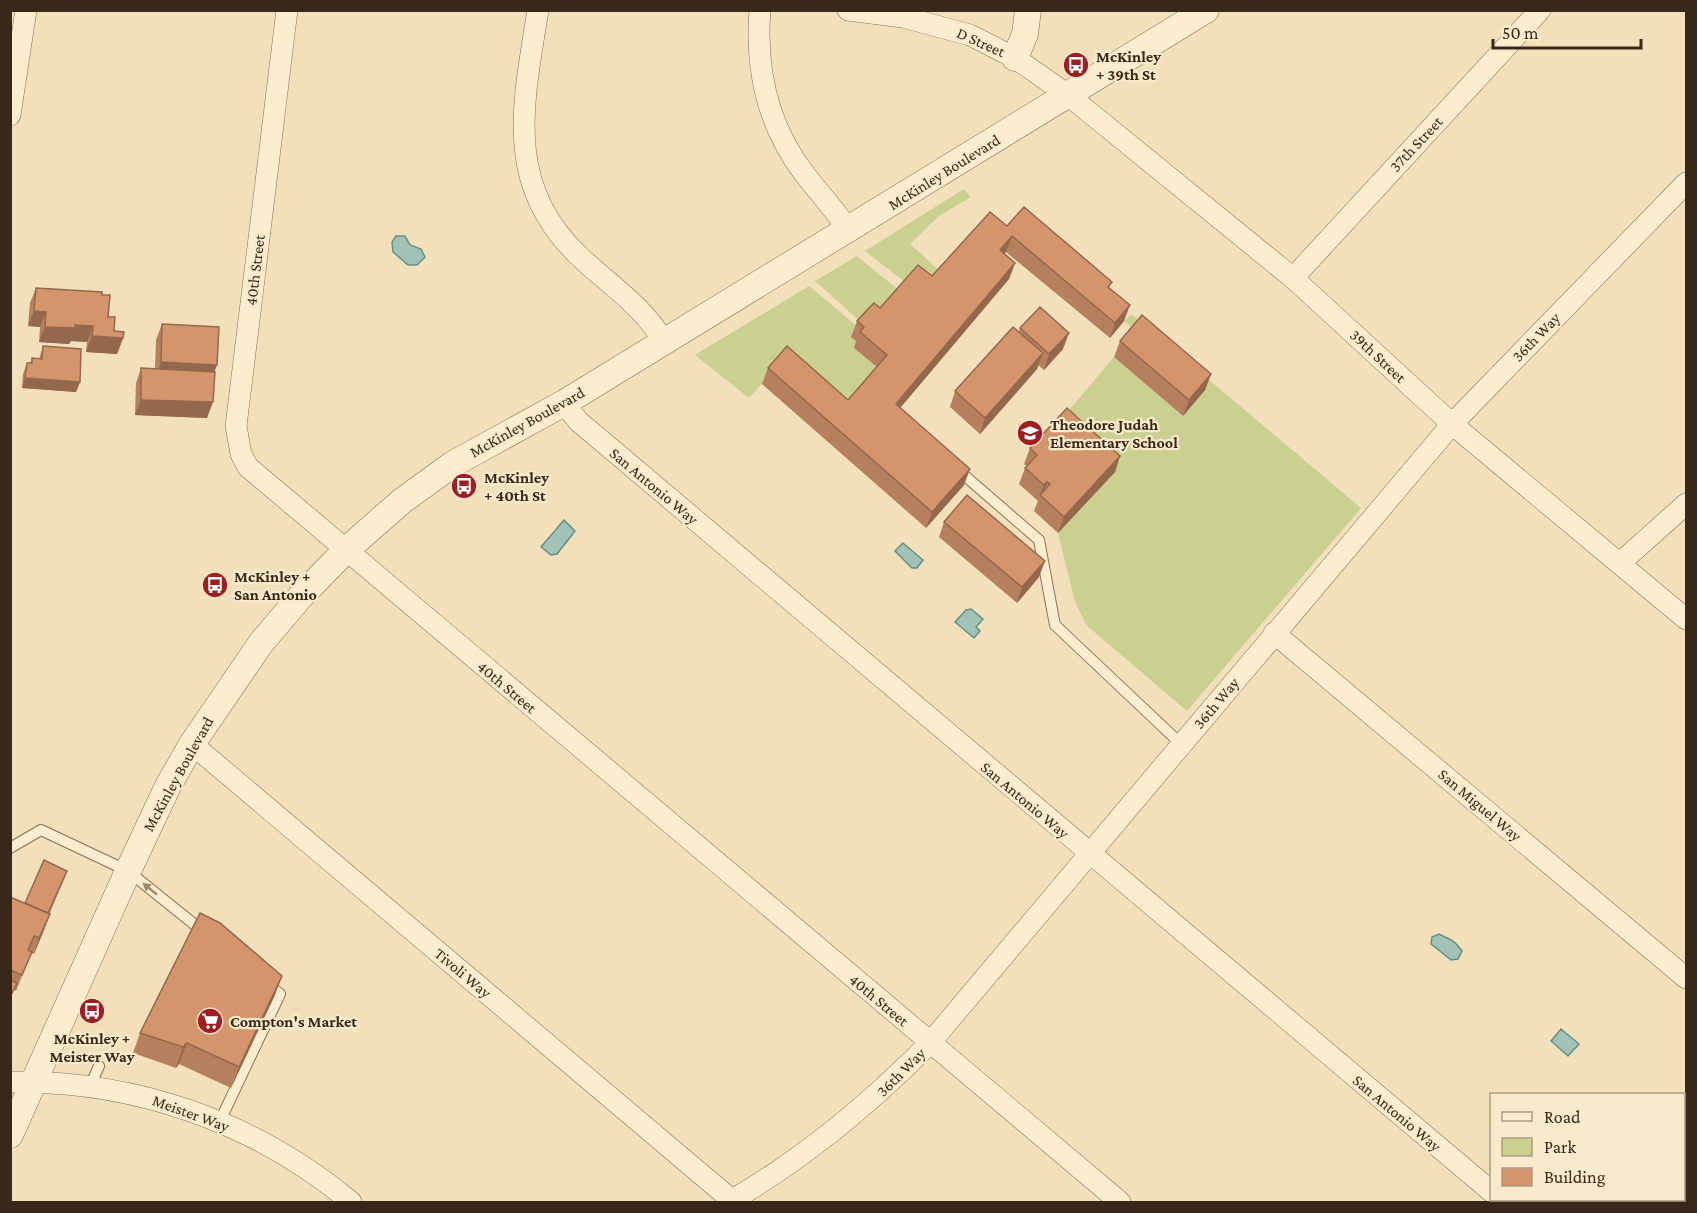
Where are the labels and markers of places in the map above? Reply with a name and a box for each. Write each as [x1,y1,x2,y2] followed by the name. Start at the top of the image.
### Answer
[1096,48,1161,83] place label: McKinley + 39th St
[1061,50,1091,80] bus stop icon: McKinley + 39th St
[1050,416,1178,451] place label: Theodore Judah Elementary School
[1015,418,1045,448] school or university icon: Theodore Judah Elementary School
[484,469,549,504] place label: McKinley + 40th St
[449,471,479,501] bus stop icon: McKinley + 40th St
[234,568,317,603] place label: McKinley + San Antonio
[200,570,230,600] bus stop icon: McKinley + San Antonio
[77,996,107,1026] bus stop icon: McKinley + Meister Way
[195,1006,225,1036] supermarket icon: Compton's Market
[230,1013,357,1030] place label: Compton's Market
[50,1030,135,1065] place label: McKinley + Meister Way

